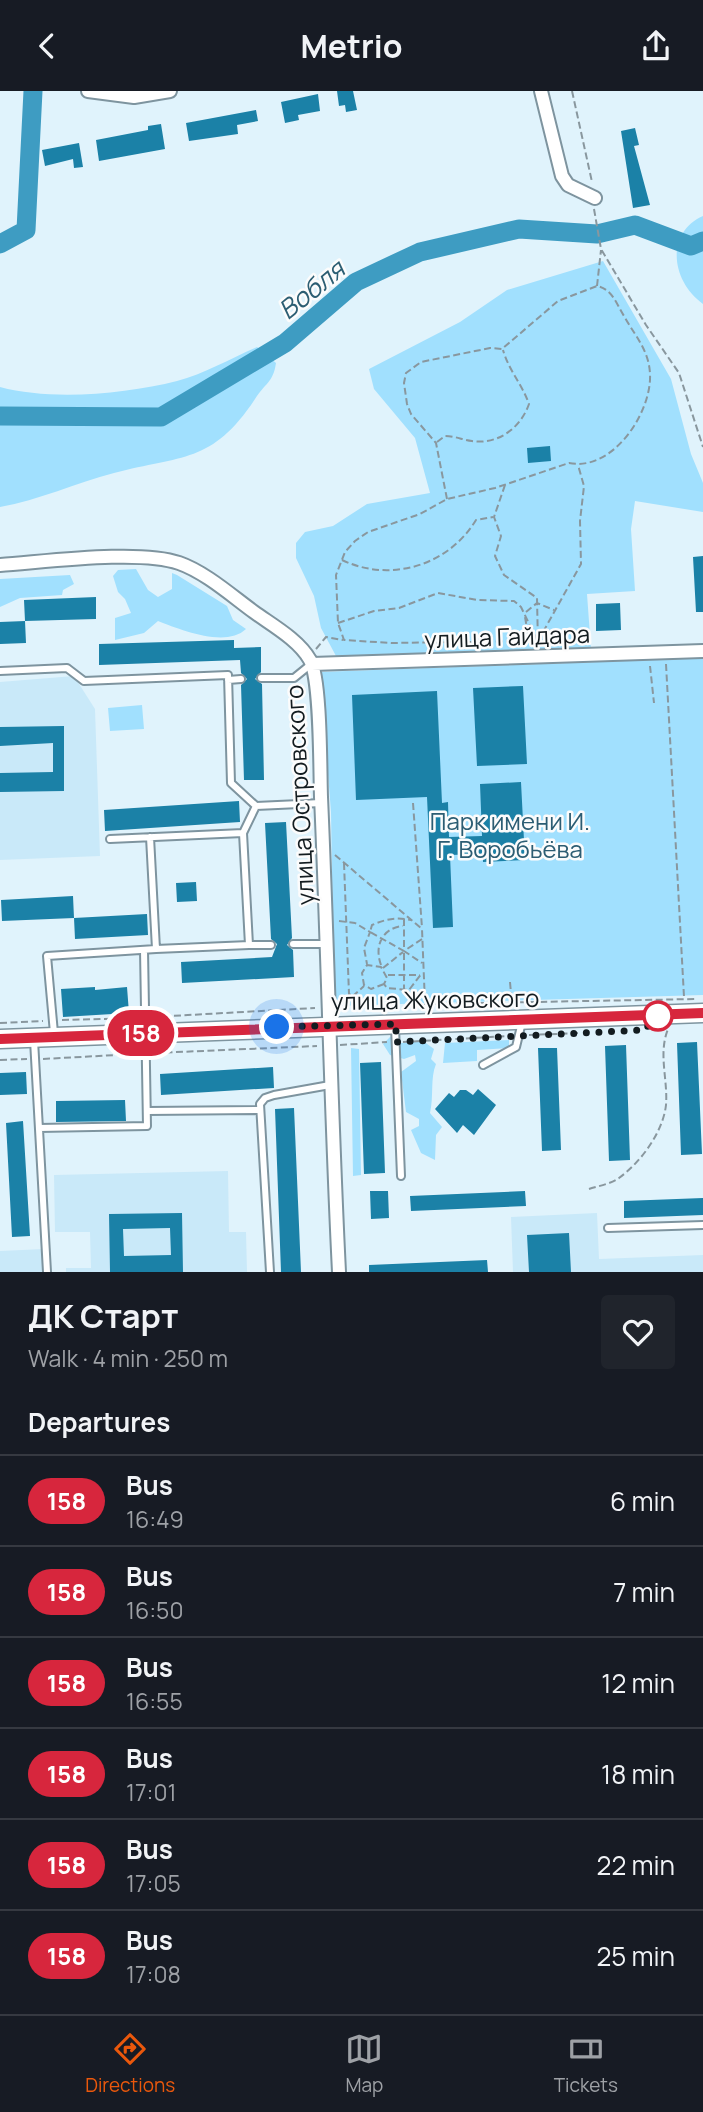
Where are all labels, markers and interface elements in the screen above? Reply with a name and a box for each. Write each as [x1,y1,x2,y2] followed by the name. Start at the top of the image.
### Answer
[300,24,403,68] text: Metrio
[28,27,66,65] icon: back
[637,27,675,65] icon: share
[270,250,354,327] water label: Вобля
[424,617,590,655] street label: улица Гайдара
[277,684,321,906] street label: улица Островского
[430,804,590,865] park label: Парк имени И. Г. Воробьёва
[330,981,540,1017] street label: улица Жуковского
[643,1001,673,1031] unlabelled marker
[259,1009,294,1044] your location
[101,1010,181,1056] line badge: 158
[121,1016,161,1049] text: 158
[28,1293,178,1338] text: ДК Старт
[601,1295,675,1369] button: heart
[28,1342,228,1374] text: Walk · 4 min · 250 m
[28,1404,170,1440] text: Departures
[126,1467,173,1503] text: Bus
[610,1483,675,1519] text: 6 min
[47,1484,86,1517] text: 158
[126,1503,184,1535] text: 16:49
[126,1558,173,1594] text: Bus
[613,1574,675,1610] text: 7 min
[47,1575,86,1608] text: 158
[126,1594,183,1626] text: 16:50
[126,1649,173,1685] text: Bus
[601,1665,675,1701] text: 12 min
[47,1666,86,1699] text: 158
[126,1685,183,1717] text: 16:55
[126,1740,173,1776] text: Bus
[601,1756,675,1792] text: 18 min
[47,1757,86,1790] text: 158
[126,1776,176,1808] text: 17:01
[126,1831,173,1867] text: Bus
[597,1847,675,1883] text: 22 min
[47,1848,86,1881] text: 158
[126,1867,181,1899] text: 17:05
[126,1922,173,1958] text: Bus
[596,1938,675,1974] text: 25 min
[47,1939,86,1972] text: 158
[126,1958,181,1990] text: 17:08
[85,2030,175,2098] tab: Directions
[345,2030,383,2098] tab: Map
[554,2030,618,2098] tab: Tickets

